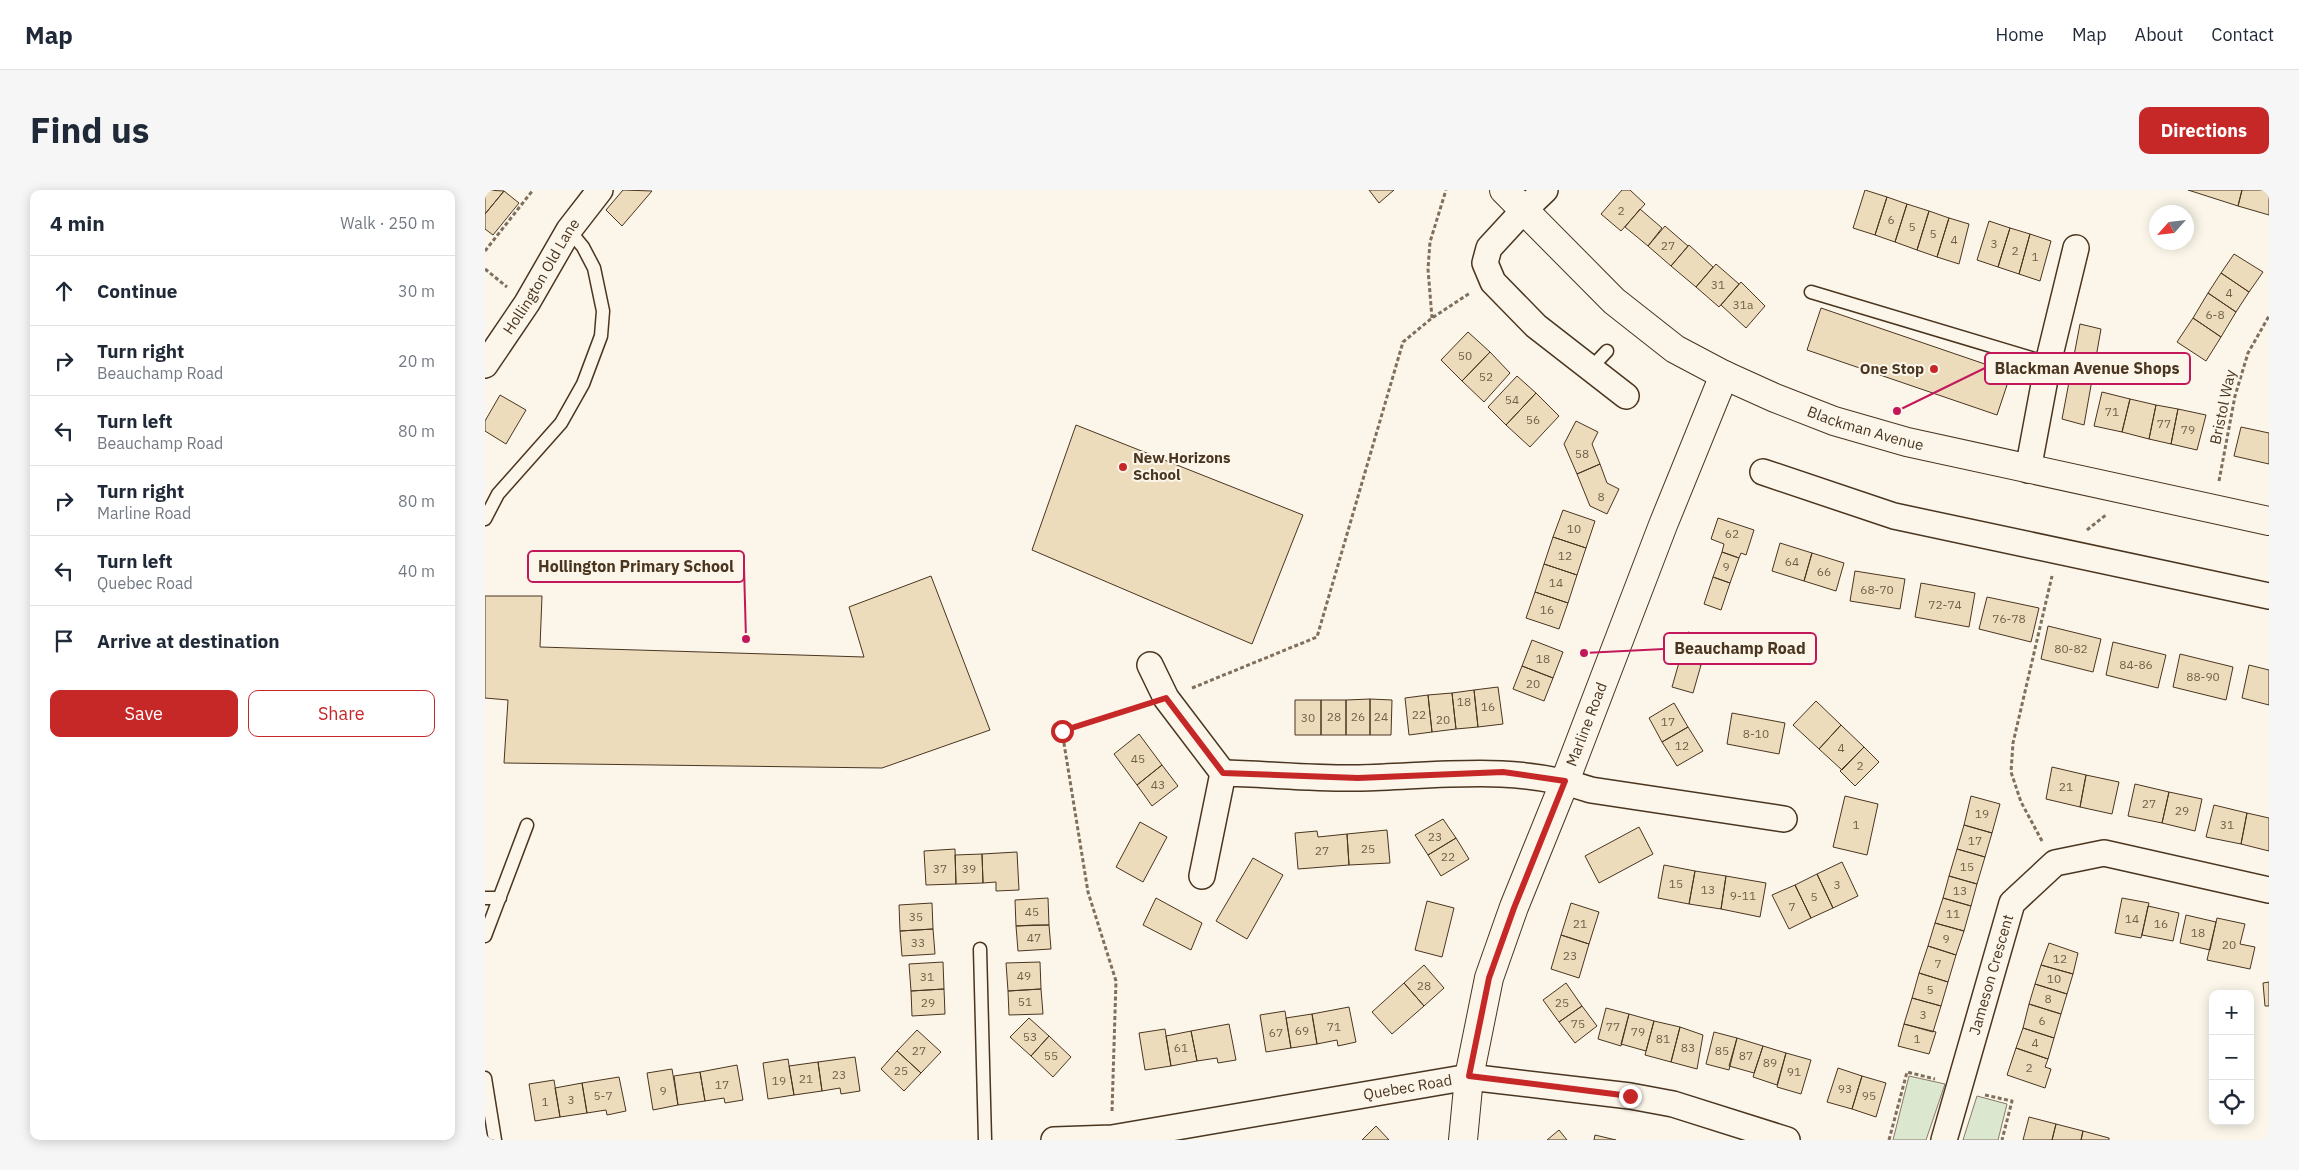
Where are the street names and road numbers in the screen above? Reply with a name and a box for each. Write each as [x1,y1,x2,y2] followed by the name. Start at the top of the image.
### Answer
[499,214,583,338] street label: Hollington Old Lane
[2205,367,2240,446] street label: Bristol Way
[1805,402,1926,454] street label: Blackman Avenue
[1561,680,1611,769] street label: Marline Road
[1965,912,2017,1037] street label: Jameson Crescent
[1362,1070,1454,1104] street label: Quebec Road

